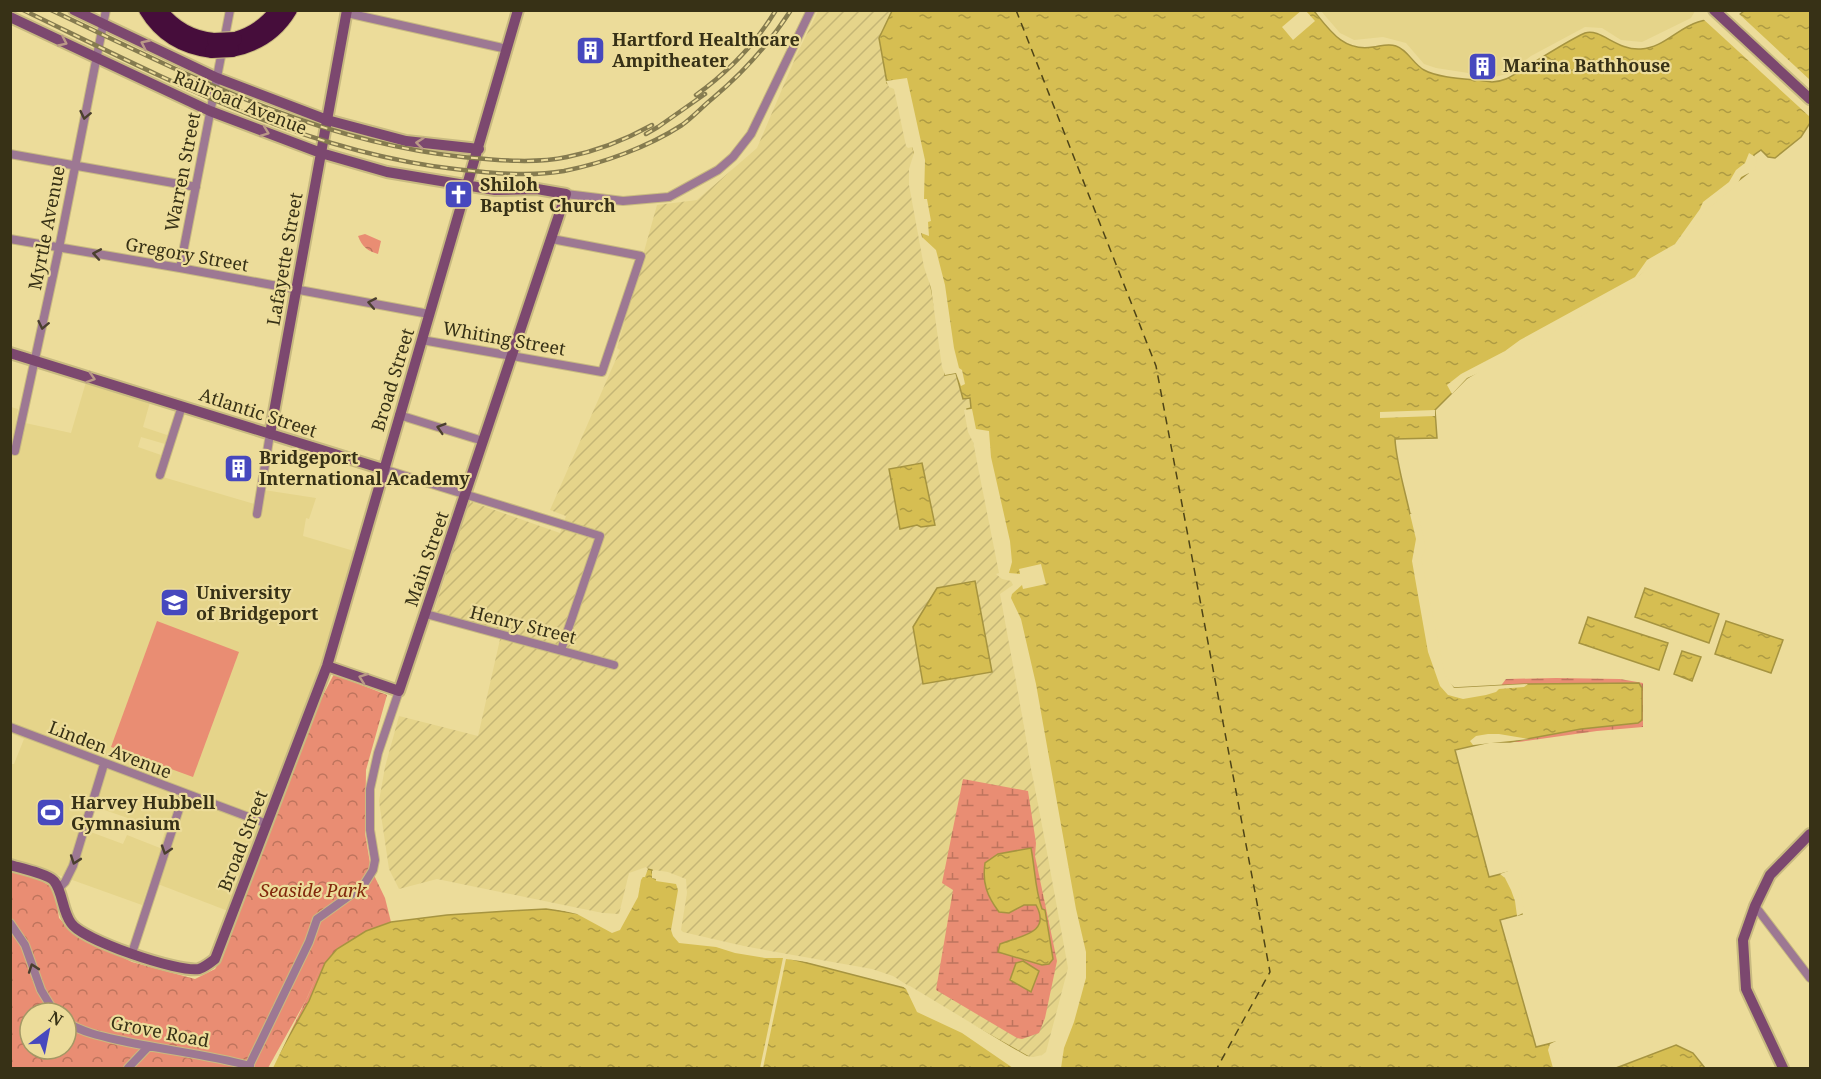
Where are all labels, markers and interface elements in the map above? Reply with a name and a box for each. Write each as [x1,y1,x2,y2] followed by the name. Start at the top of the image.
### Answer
[612,27,800,72] place label: Hartford Healthcare Ampitheater
[57,34,68,46] one-way arrow
[575,34,607,66] building icon: Hartford Healthcare Ampitheater
[141,39,152,51] one-way arrow
[1466,50,1498,82] building icon: Marina Bathhouse
[1503,53,1670,77] place label: Marina Bathhouse
[170,64,311,140] street label: Railroad Avenue
[79,110,92,120] one-way arrow
[159,110,205,233] street label: Warren Street
[258,125,269,137] one-way arrow
[416,137,425,149] one-way arrow
[22,164,70,292] street label: Myrtle Avenue
[480,172,616,217] place label: Shiloh Baptist Church
[443,179,475,211] church icon: Shiloh Baptist Church
[260,190,308,327] street label: Lafayette Street
[124,231,251,277] street label: Gregory Street
[93,248,103,261] one-way arrow
[367,297,377,310] one-way arrow
[441,315,567,361] street label: Whiting Street
[37,319,50,329] one-way arrow
[365,325,419,434] street label: Broad Street
[85,371,96,383] one-way arrow
[196,382,320,442] street label: Atlantic Street
[436,423,447,435] one-way arrow
[259,445,470,490] place label: Bridgeport International Academy
[222,452,254,484] building icon: Bridgeport International Academy
[399,508,454,610] street label: Main Street
[196,580,318,625] place label: University of Bridgeport
[159,587,191,619] school or university icon: University of Bridgeport
[467,599,579,649] street label: Henry Street
[358,673,369,686] one-way arrow
[45,715,175,784] street label: Linden Avenue
[212,787,272,895] street label: Broad Street
[71,790,216,835] place label: Harvey Hubbell Gymnasium
[34,797,66,829] sports icon: Harvey Hubbell Gymnasium
[161,844,173,855] one-way arrow
[69,854,82,865] one-way arrow
[259,878,367,902] park label: Seaside Park
[28,963,41,974] one-way arrow
[18,1001,78,1061] north arrow
[45,1006,67,1031] text: N
[109,1010,211,1052] street label: Grove Road

